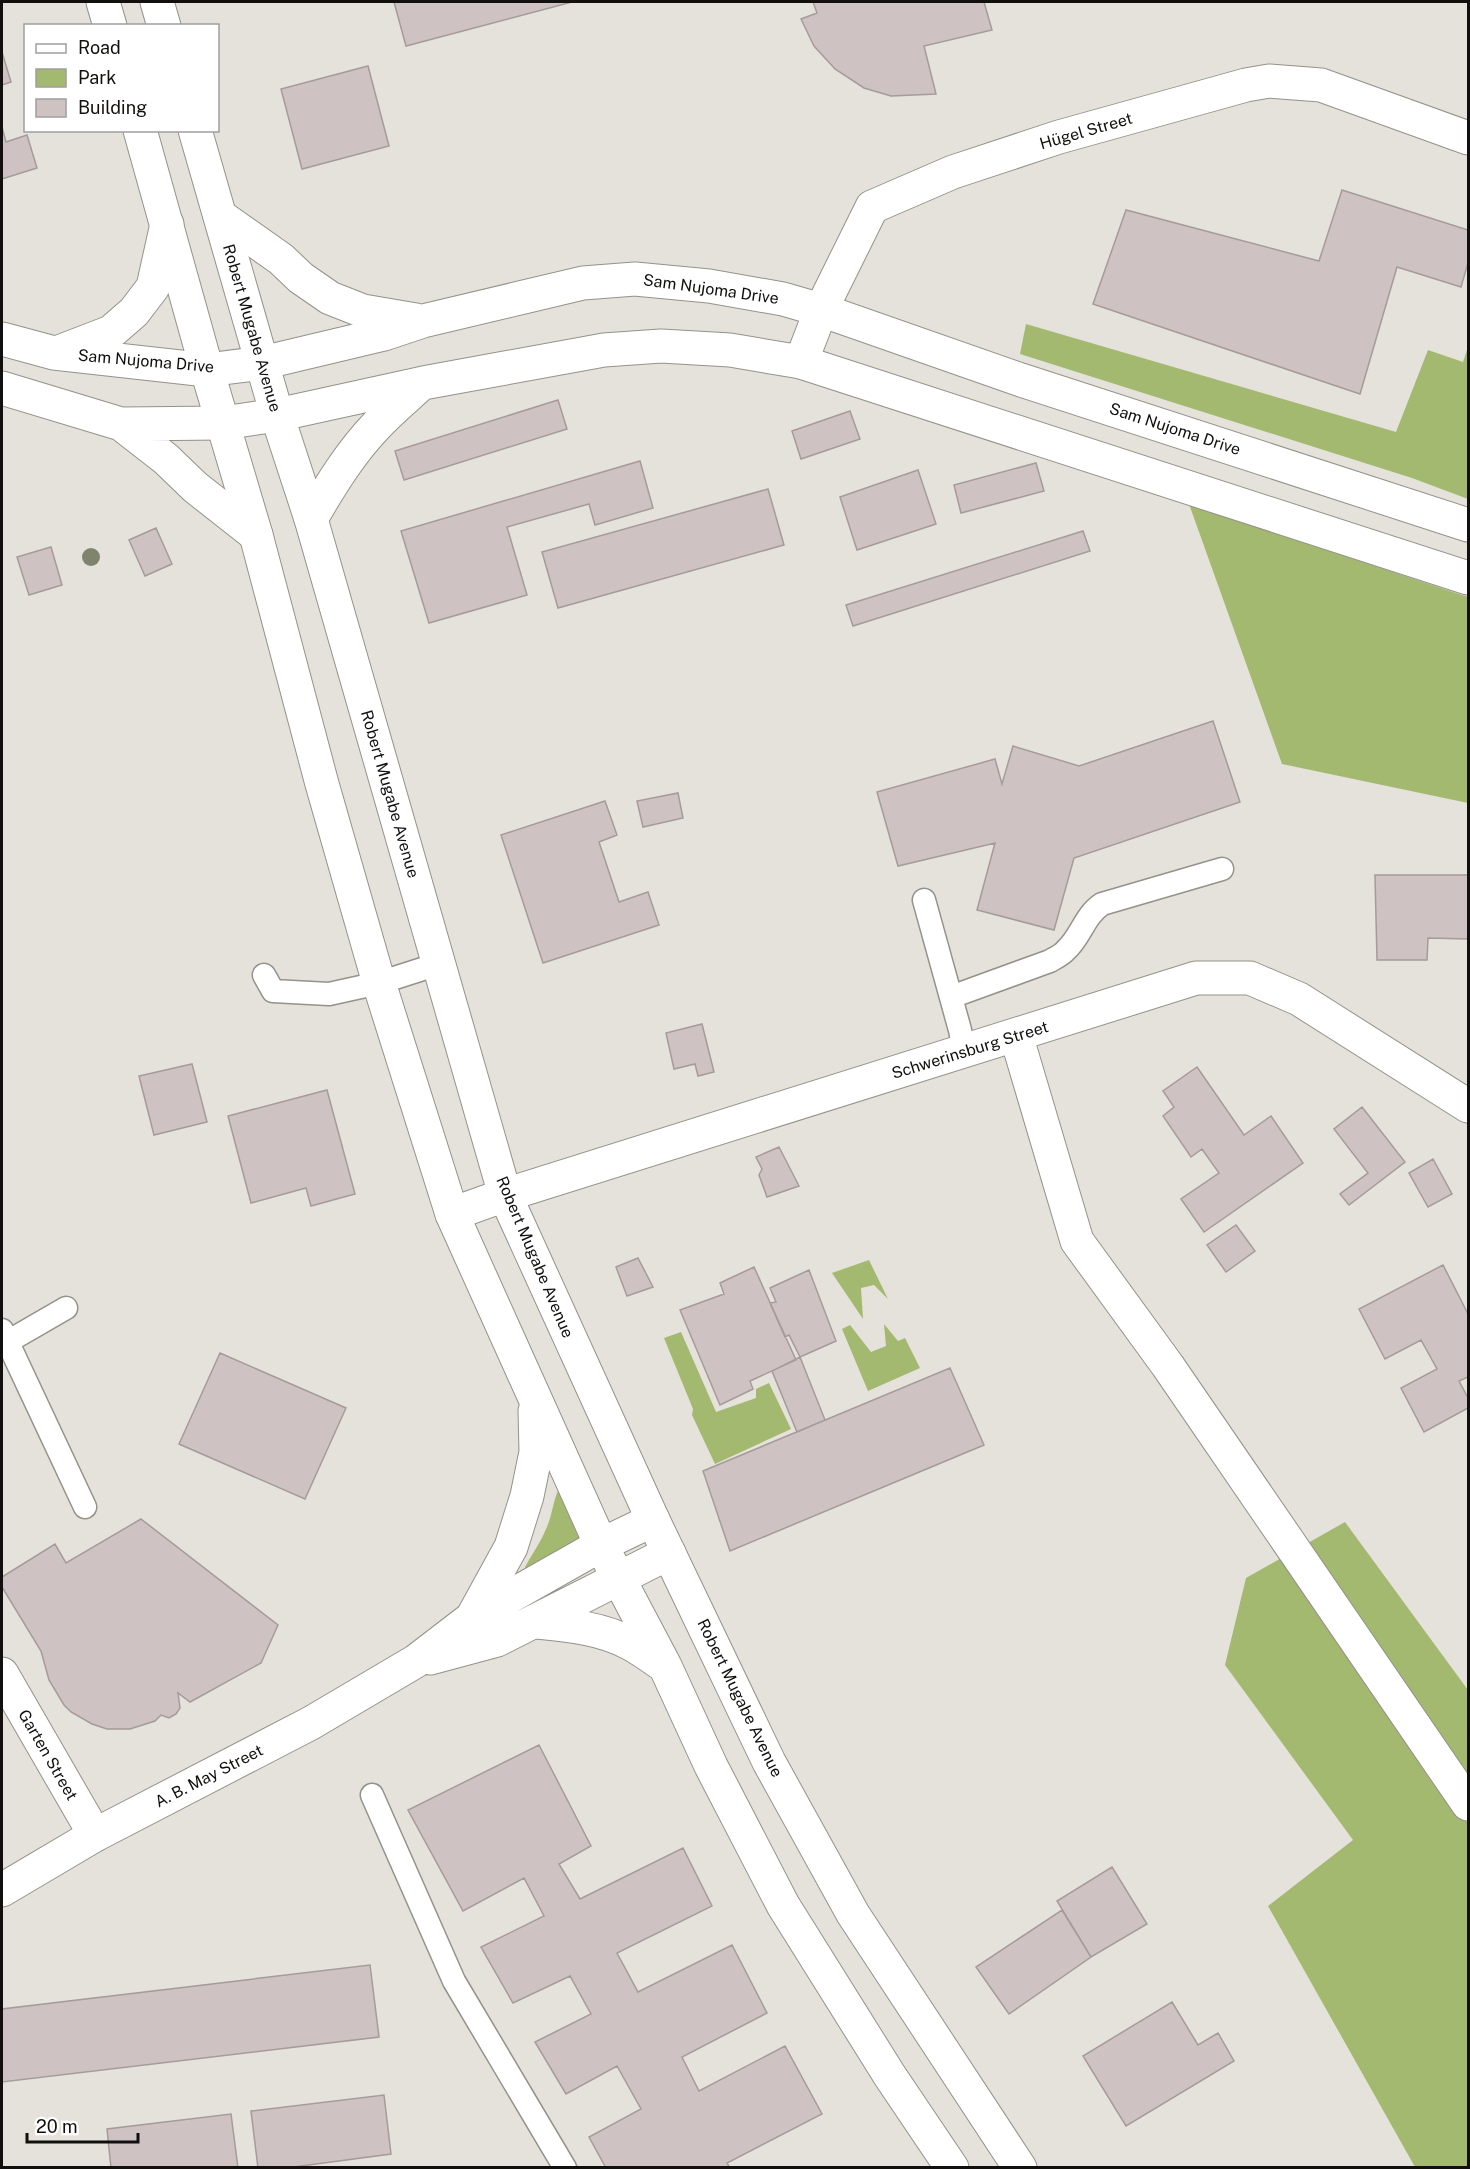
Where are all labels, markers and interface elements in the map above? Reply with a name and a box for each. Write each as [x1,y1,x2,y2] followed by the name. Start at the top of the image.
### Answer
[24,24,219,132] legend
[78,37,121,58] text: Road
[78,67,116,88] text: Park
[78,97,147,118] text: Building
[1037,109,1135,153] street label: Hügel Street
[219,242,285,414] street label: Robert Mugabe Avenue
[642,270,780,308] street label: Sam Nujoma Drive
[77,346,215,376] street label: Sam Nujoma Drive
[1107,399,1243,459] street label: Sam Nujoma Drive
[357,708,423,880] street label: Robert Mugabe Avenue
[889,1017,1051,1083] street label: Schwerinsburg Street
[492,1173,578,1341] street label: Robert Mugabe Avenue
[693,1616,787,1780] street label: Robert Mugabe Avenue
[14,1706,82,1804] street label: Garten Street
[152,1741,266,1811] street label: A. B. May Street
[27,2106,138,2144] scale bar
[36,2116,78,2137] text: 20 m

